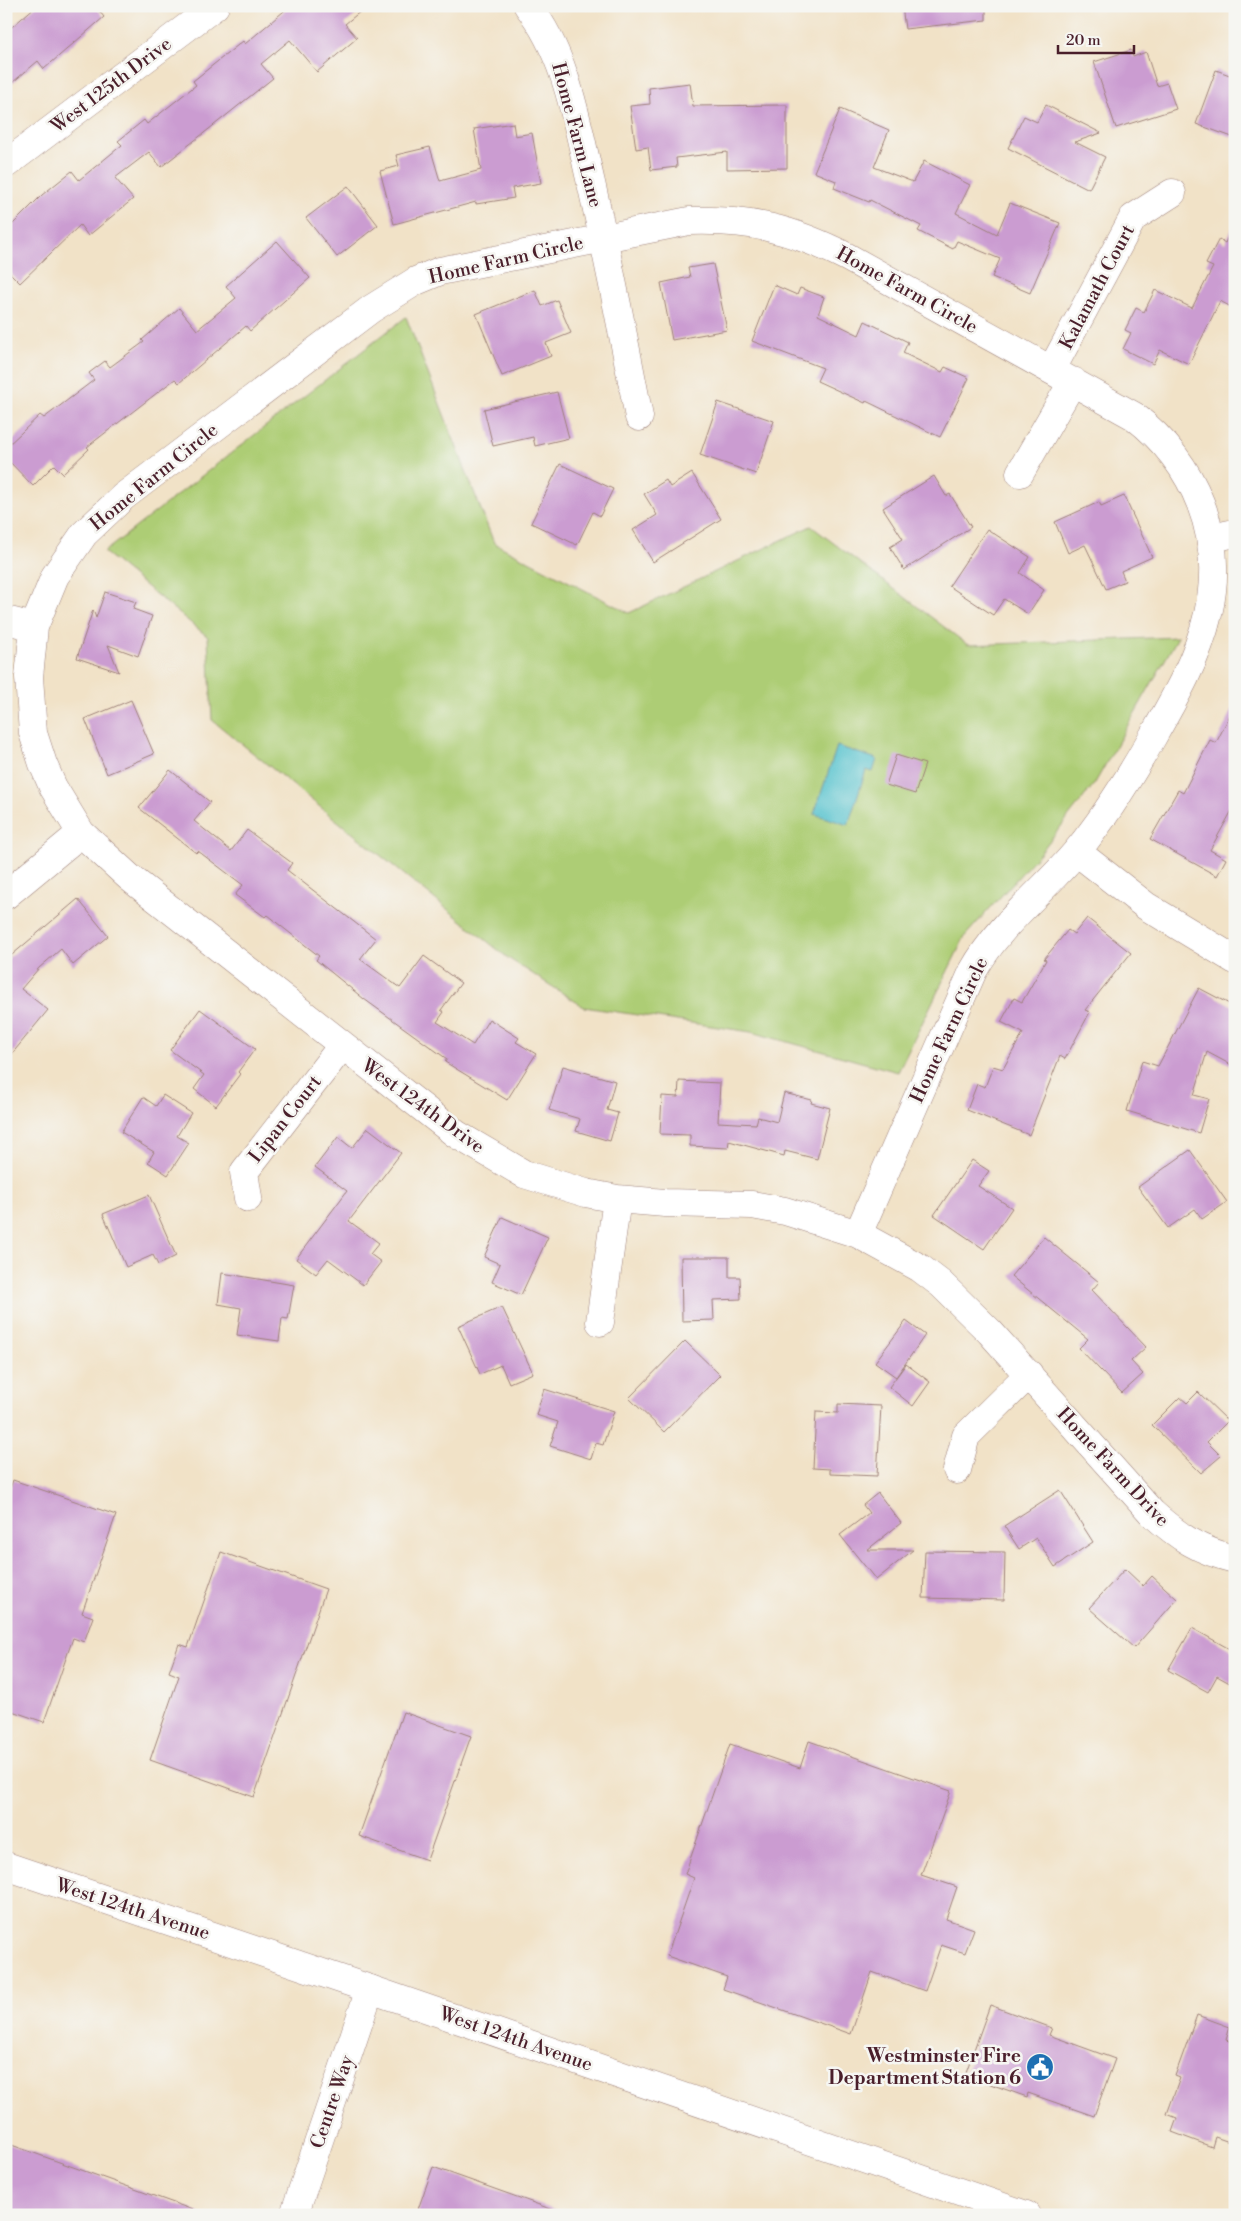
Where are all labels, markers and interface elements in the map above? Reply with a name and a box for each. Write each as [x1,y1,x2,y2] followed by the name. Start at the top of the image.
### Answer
[1058,22,1135,54] scale bar
[1066,31,1101,50] text: 20 m
[45,32,176,139] street label: West 125th Drive
[546,60,608,210] street label: Home Farm Lane
[1054,220,1140,354] street label: Kalamath Court
[426,231,586,289] street label: Home Farm Circle
[832,241,982,339] street label: Home Farm Circle
[85,418,223,536] street label: Home Farm Circle
[905,953,993,1107] street label: Home Farm Circle
[356,1053,489,1159] street label: West 124th Drive
[243,1070,327,1168] street label: Lipan Court
[1052,1402,1174,1532] street label: Home Farm Drive
[52,1872,213,1945] street label: West 124th Avenue
[435,2001,596,2076] street label: West 124th Avenue
[828,2044,1021,2090] place label: Westminster Fire Department Station 6
[305,2052,359,2152] street label: Centre Way
[1025,2052,1055,2082] public building icon: Westminster Fire Department Station 6

